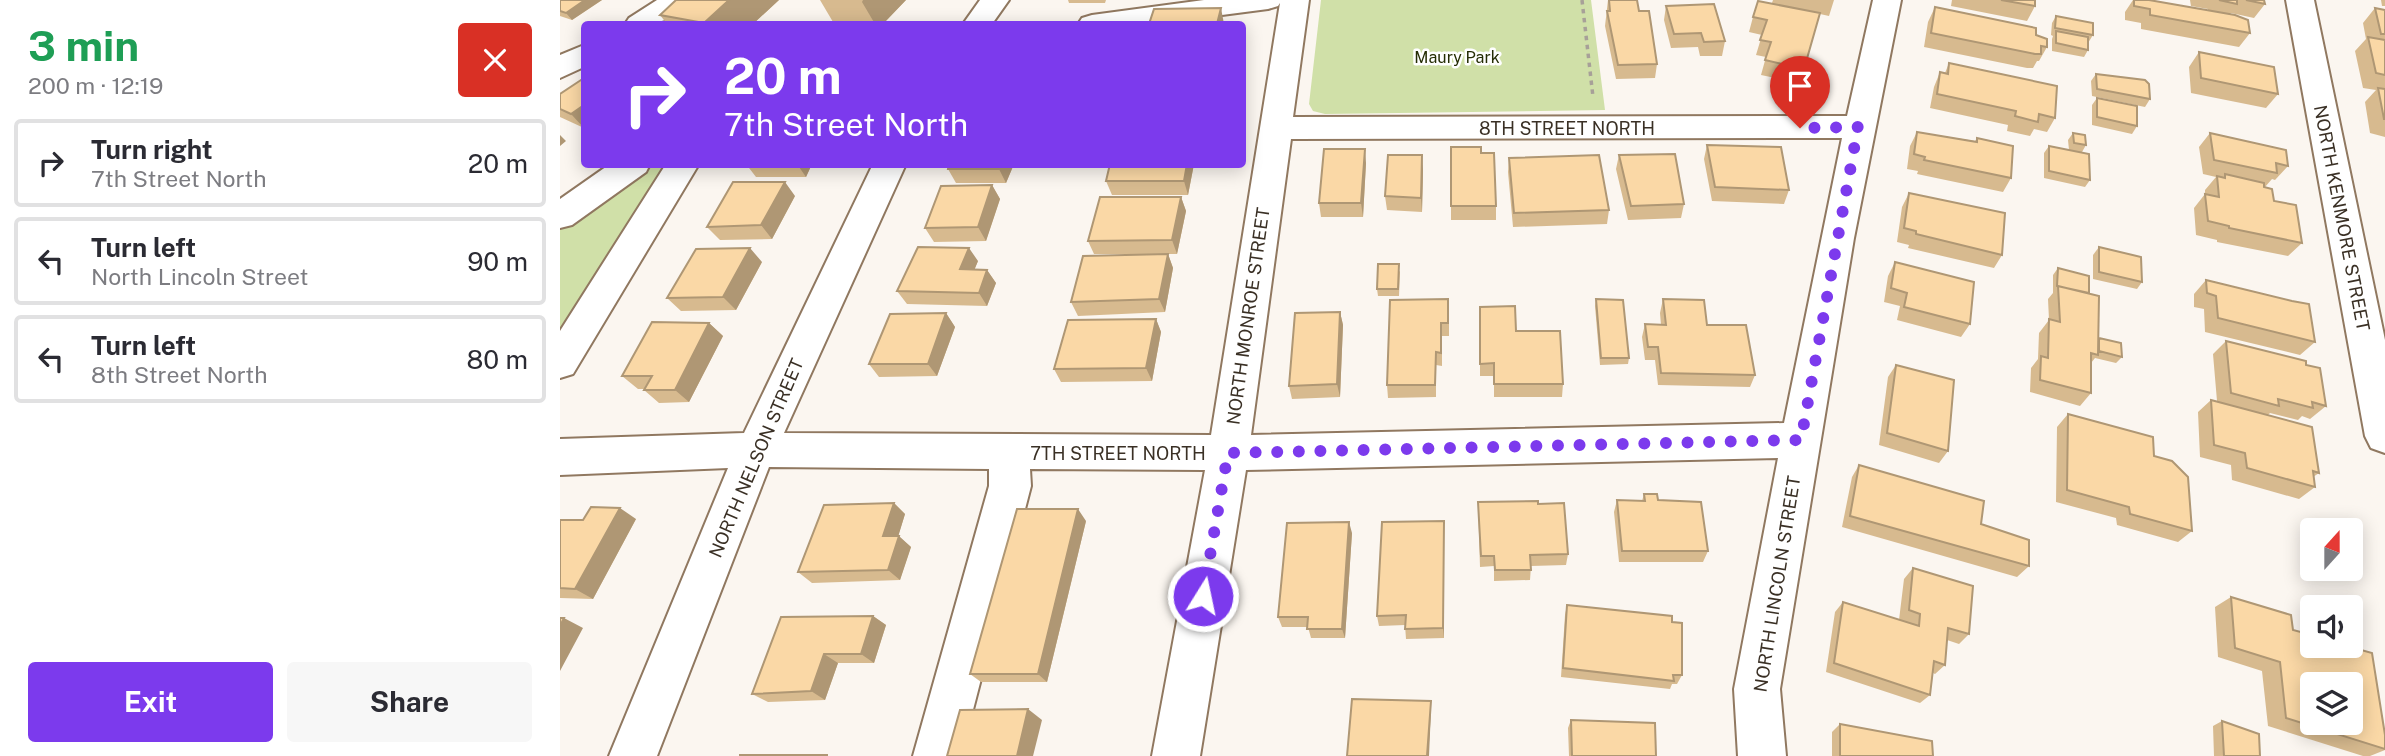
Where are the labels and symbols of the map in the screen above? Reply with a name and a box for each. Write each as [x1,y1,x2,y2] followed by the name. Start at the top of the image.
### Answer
[1414,48,1500,67] park label: Maury Park
[1770,56,1830,128] pin
[2310,103,2374,333] street label: NORTH KENMORE STREET
[1479,118,1655,139] street label: 8TH STREET NORTH
[1222,206,1274,426] street label: NORTH MONROE STREET
[704,355,808,561] street label: NORTH NELSON STREET
[1030,443,1206,464] street label: 7TH STREET NORTH
[1750,474,1805,694] street label: NORTH LINCOLN STREET
[2300,518,2362,581] north arrow
[1166,559,1240,633] position arrow

